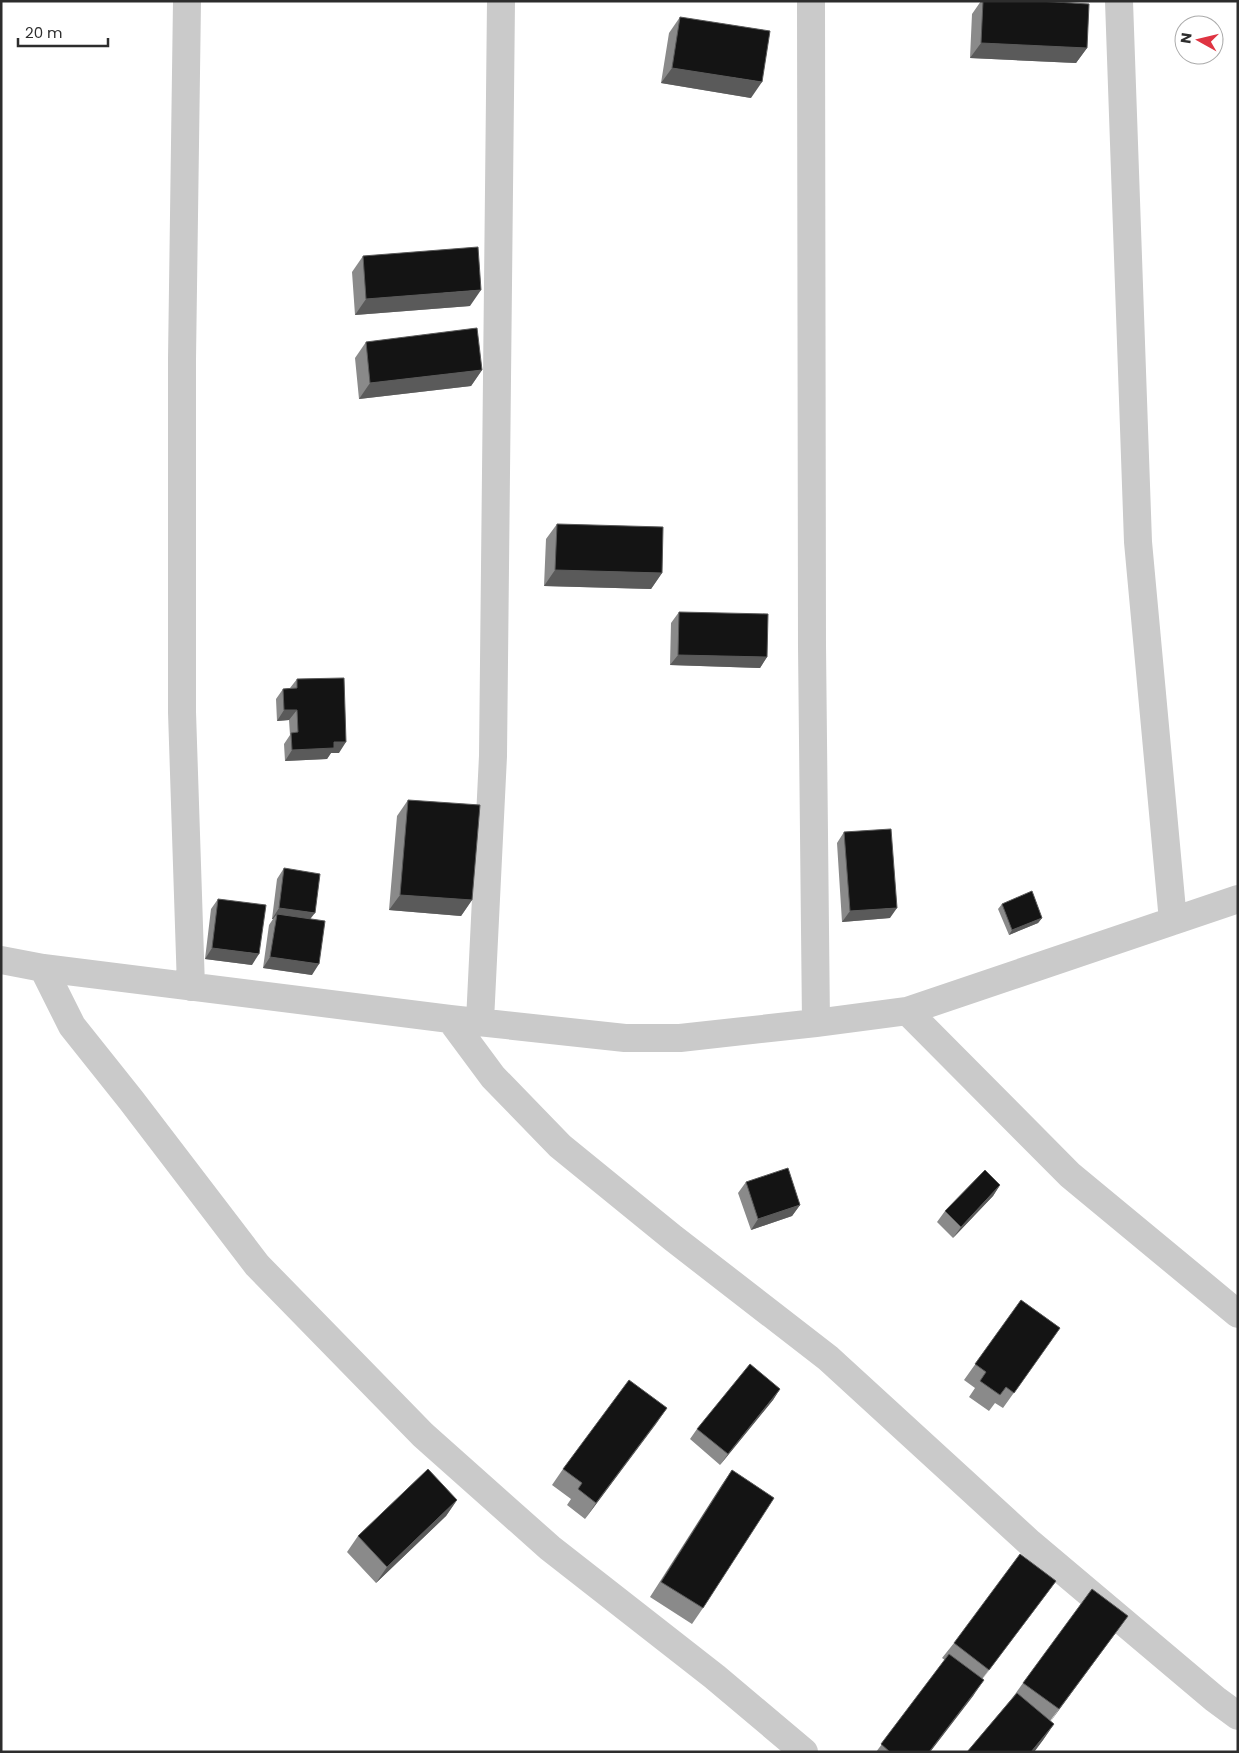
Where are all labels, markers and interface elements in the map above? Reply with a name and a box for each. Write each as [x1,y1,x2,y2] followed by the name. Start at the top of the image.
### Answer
[18,15,108,47] scale bar
[1174,15,1224,65] north arrow
[25,22,63,43] text: 20 m
[1175,32,1197,45] text: N

